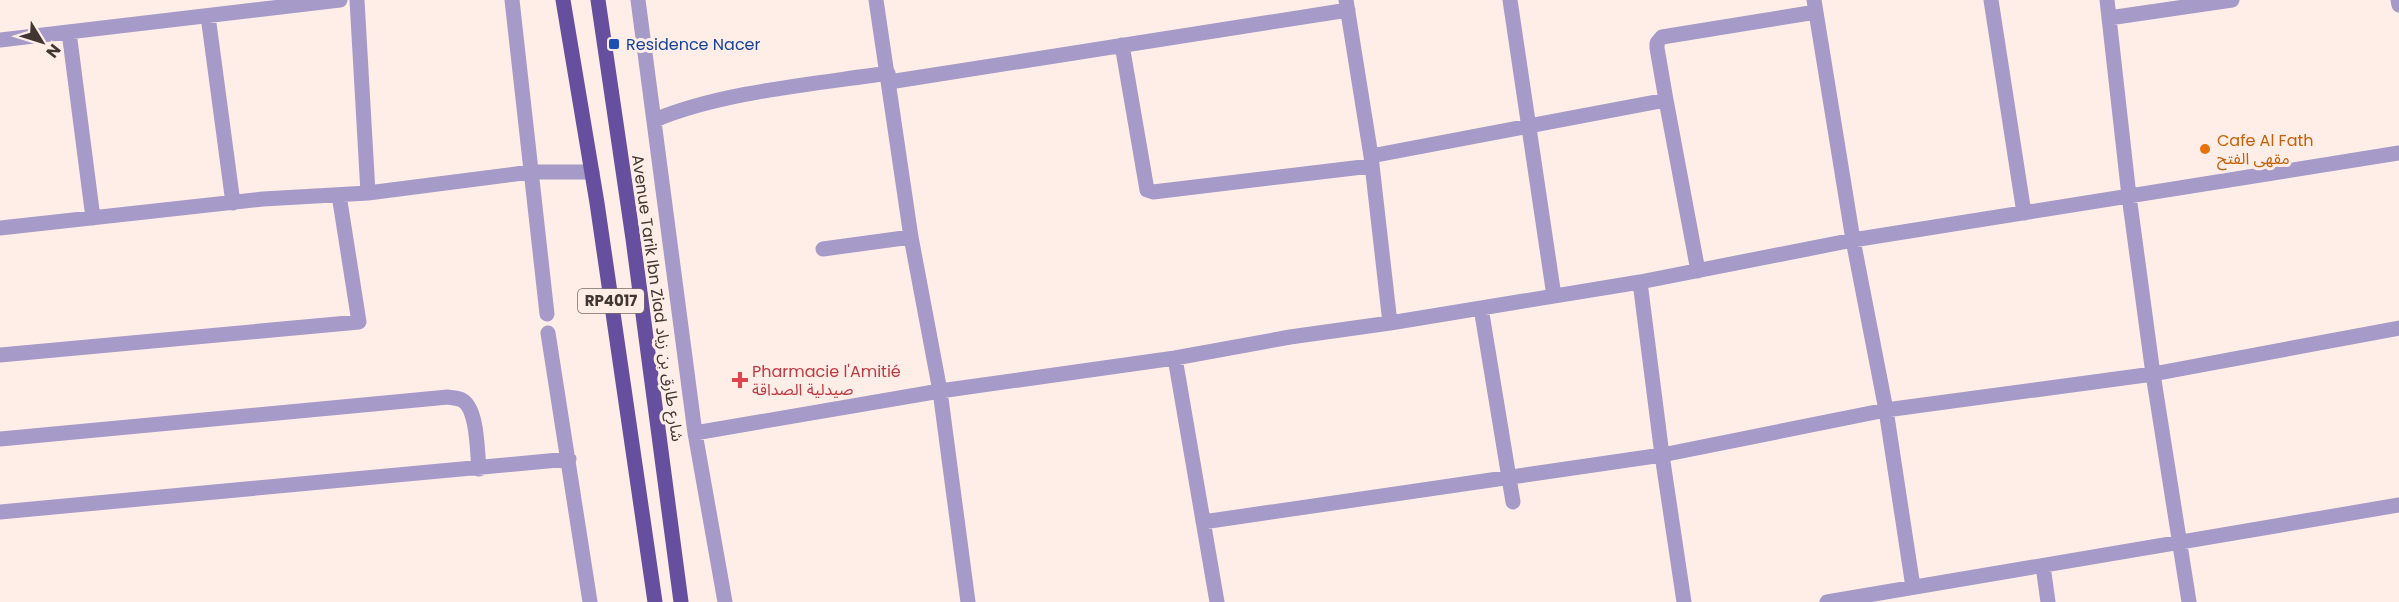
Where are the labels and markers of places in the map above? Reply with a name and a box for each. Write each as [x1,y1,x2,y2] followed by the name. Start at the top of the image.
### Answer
[626,33,761,56] place label: Residence Nacer
[607,37,621,51] marker: Residence Nacer
[2217,129,2314,171] place label: Cafe Al Fath مقهى الفتح
[2198,142,2212,156] marker: Cafe Al Fath مقهى الفتح
[752,360,901,401] place label: Pharmacie l'Amitié صيدلية الصداقة
[733,373,747,387] marker: Pharmacie l'Amitié صيدلية الصداقة

